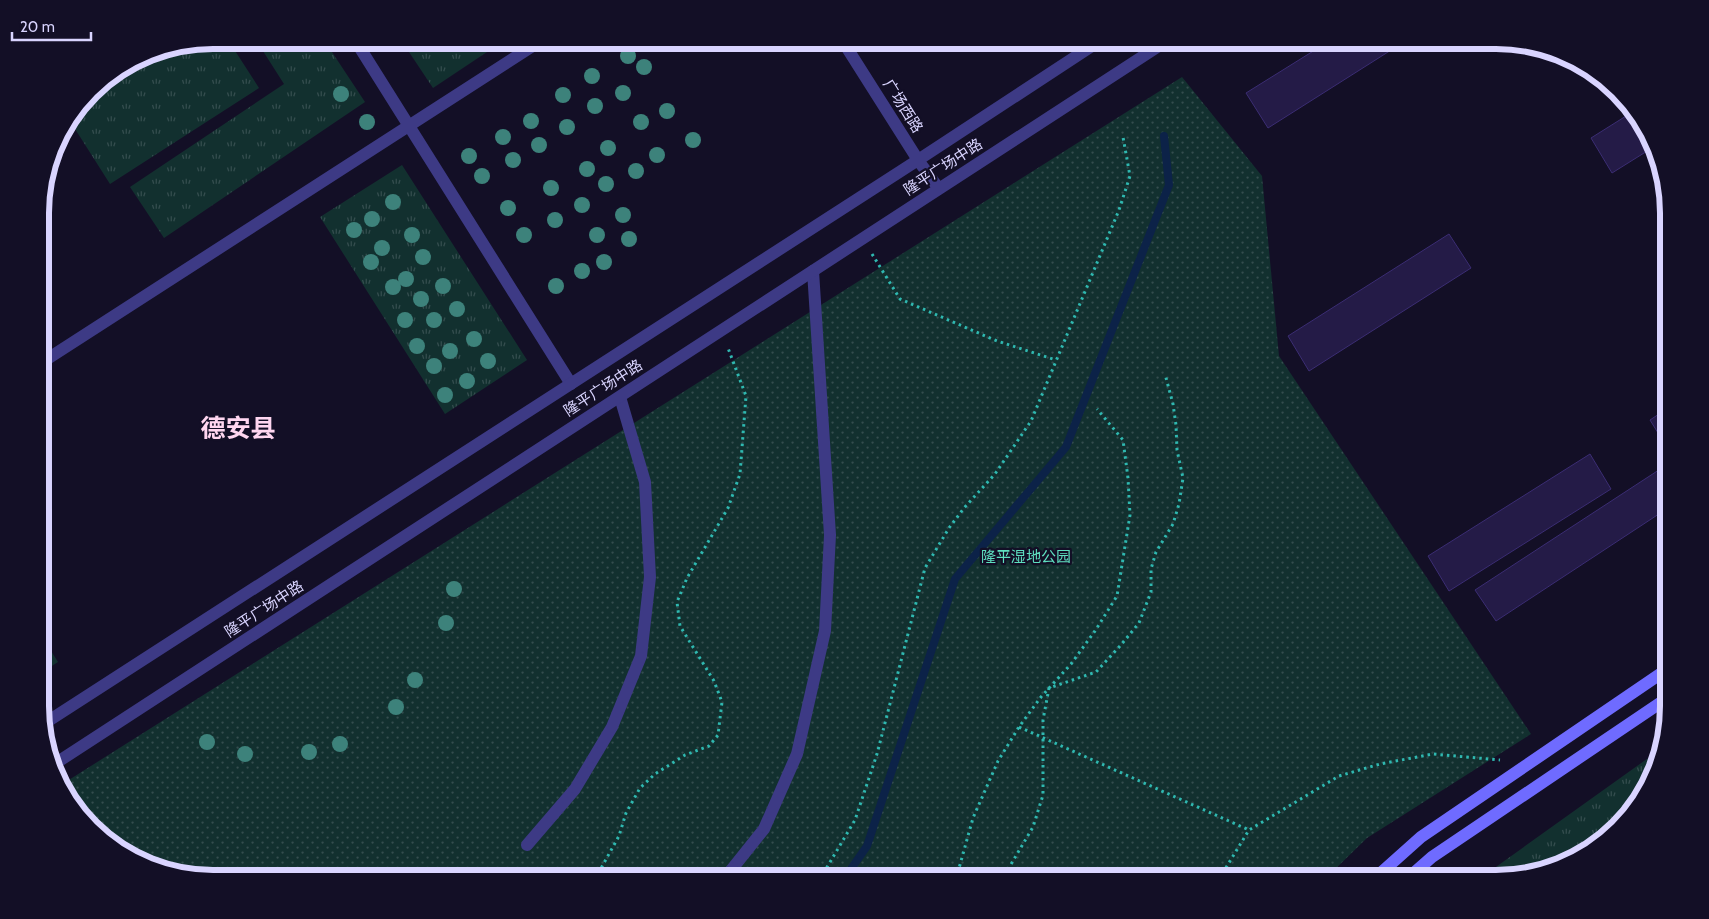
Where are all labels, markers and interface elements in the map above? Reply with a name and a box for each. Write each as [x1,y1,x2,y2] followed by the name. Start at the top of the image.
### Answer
[12,10,91,42] scale bar
[20,18,55,36] text: 20 m
[879,76,927,136] street label: 广场西路
[900,135,986,199] street label: 隆平广场中路
[560,356,646,420] street label: 隆平广场中路
[200,413,276,443] district label: 德安县
[981,548,1071,566] park label: 隆平湿地公园
[221,577,307,641] street label: 隆平广场中路

